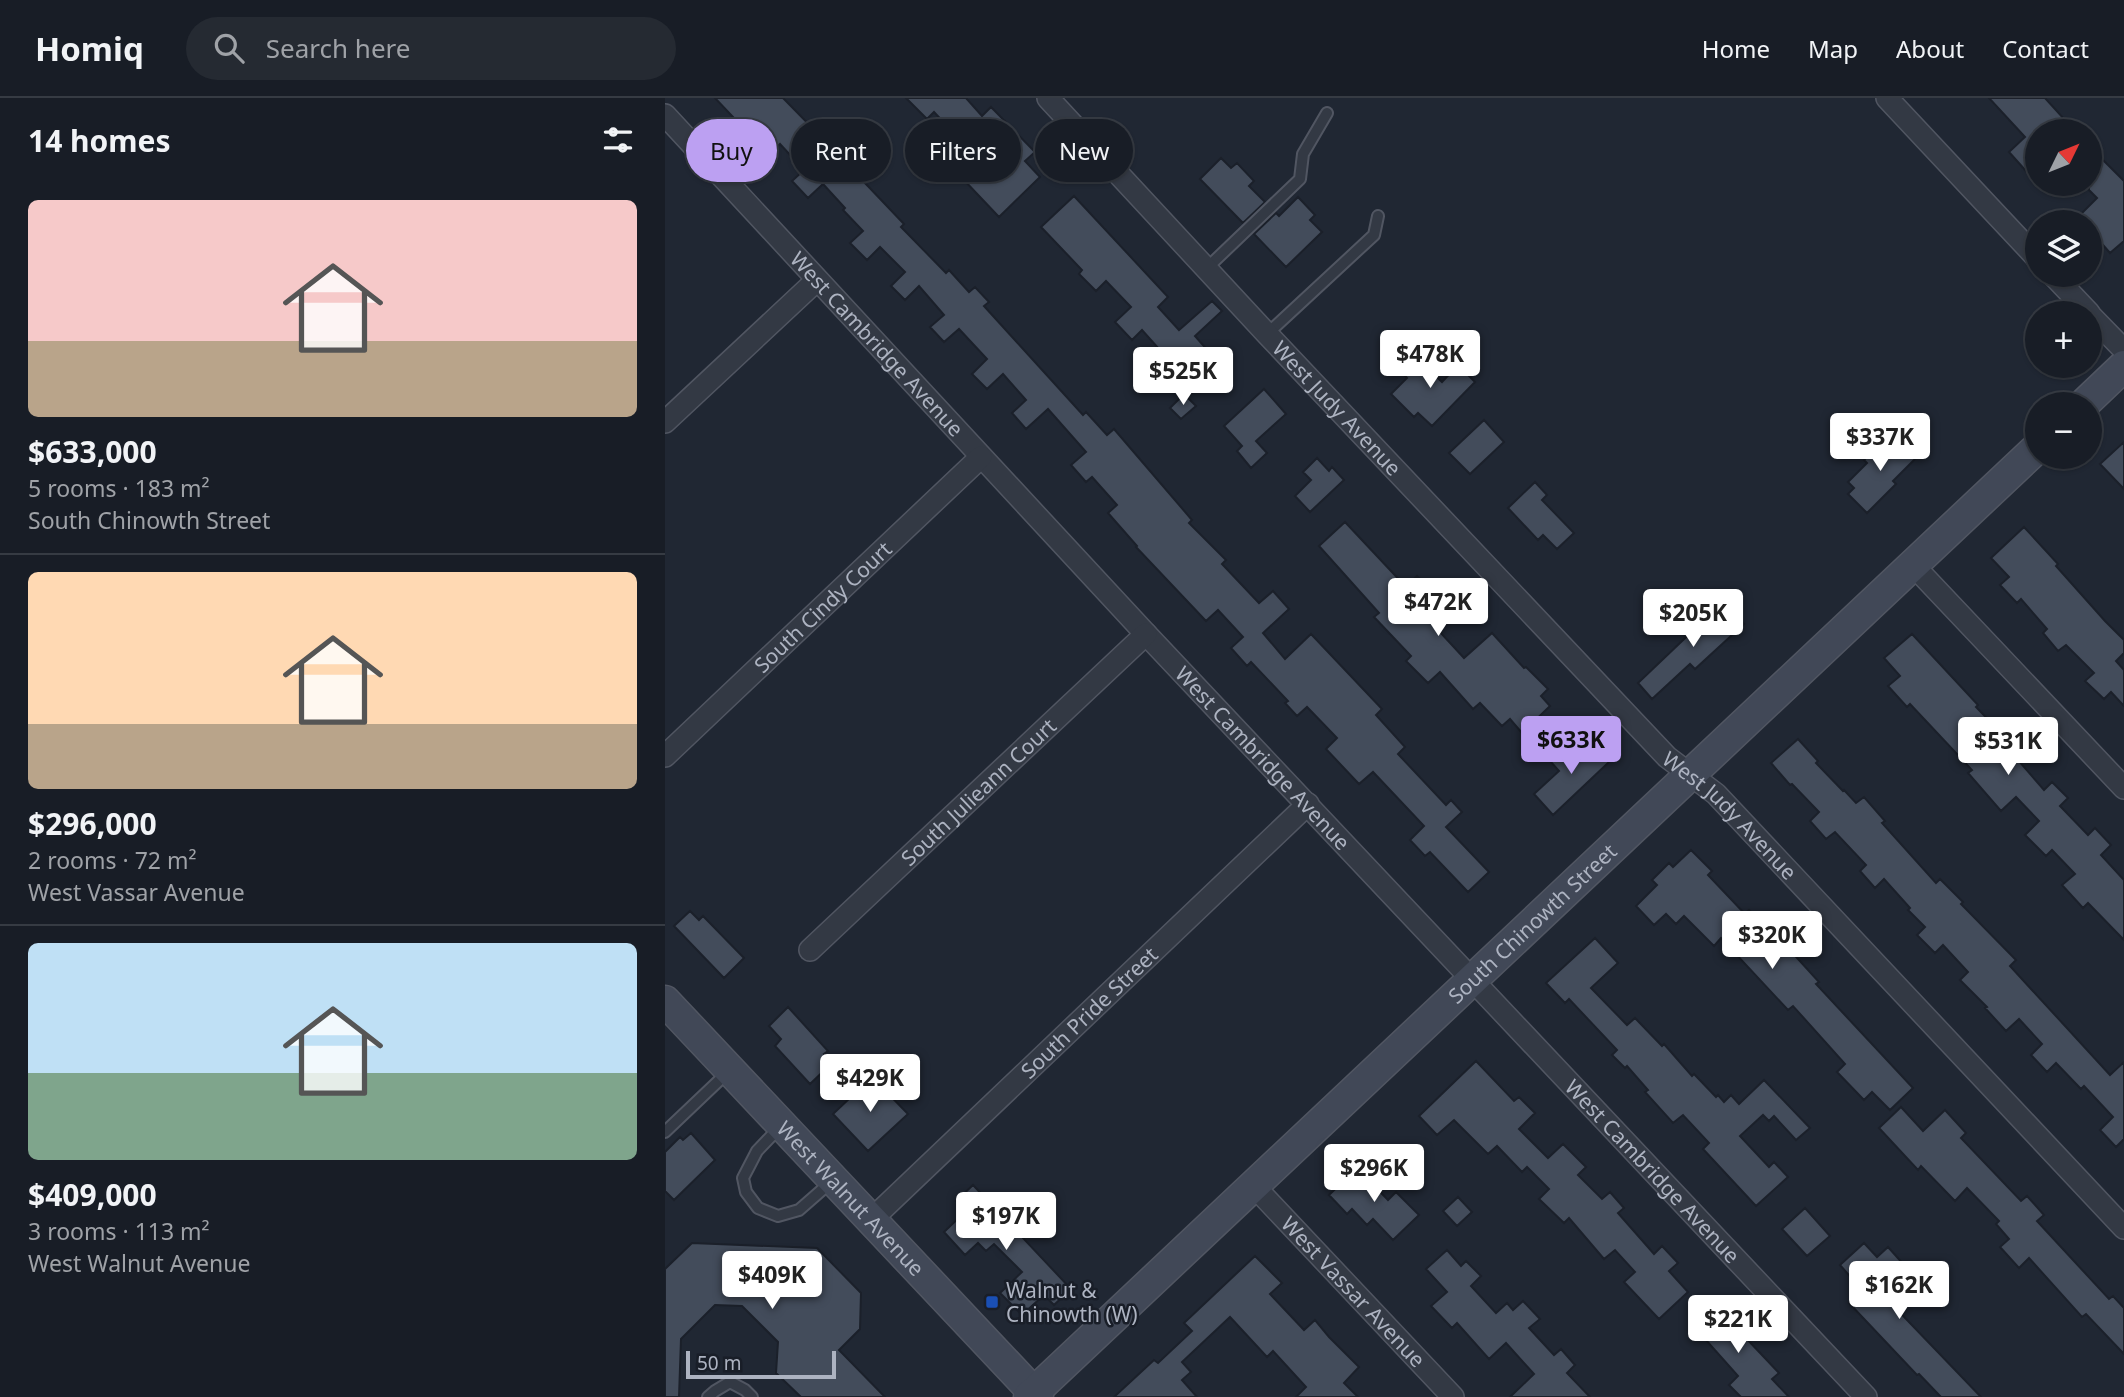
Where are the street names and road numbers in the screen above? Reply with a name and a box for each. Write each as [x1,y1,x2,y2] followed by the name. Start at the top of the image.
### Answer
[784,245,970,442] street label: West Cambridge Avenue
[1267,335,1408,482] street label: West Judy Avenue
[748,535,898,679] street label: South Cindy Court
[1169,660,1356,856] street label: West Cambridge Avenue
[895,712,1062,872] street label: South Julieann Court
[1657,745,1803,885] street label: West Judy Avenue
[1442,837,1623,1009] street label: South Chinowth Street
[1015,940,1164,1084] street label: South Pride Street
[1559,1073,1746,1269] street label: West Cambridge Avenue
[771,1115,931,1282] street label: West Walnut Avenue
[1275,1210,1432,1373] street label: West Vassar Avenue

